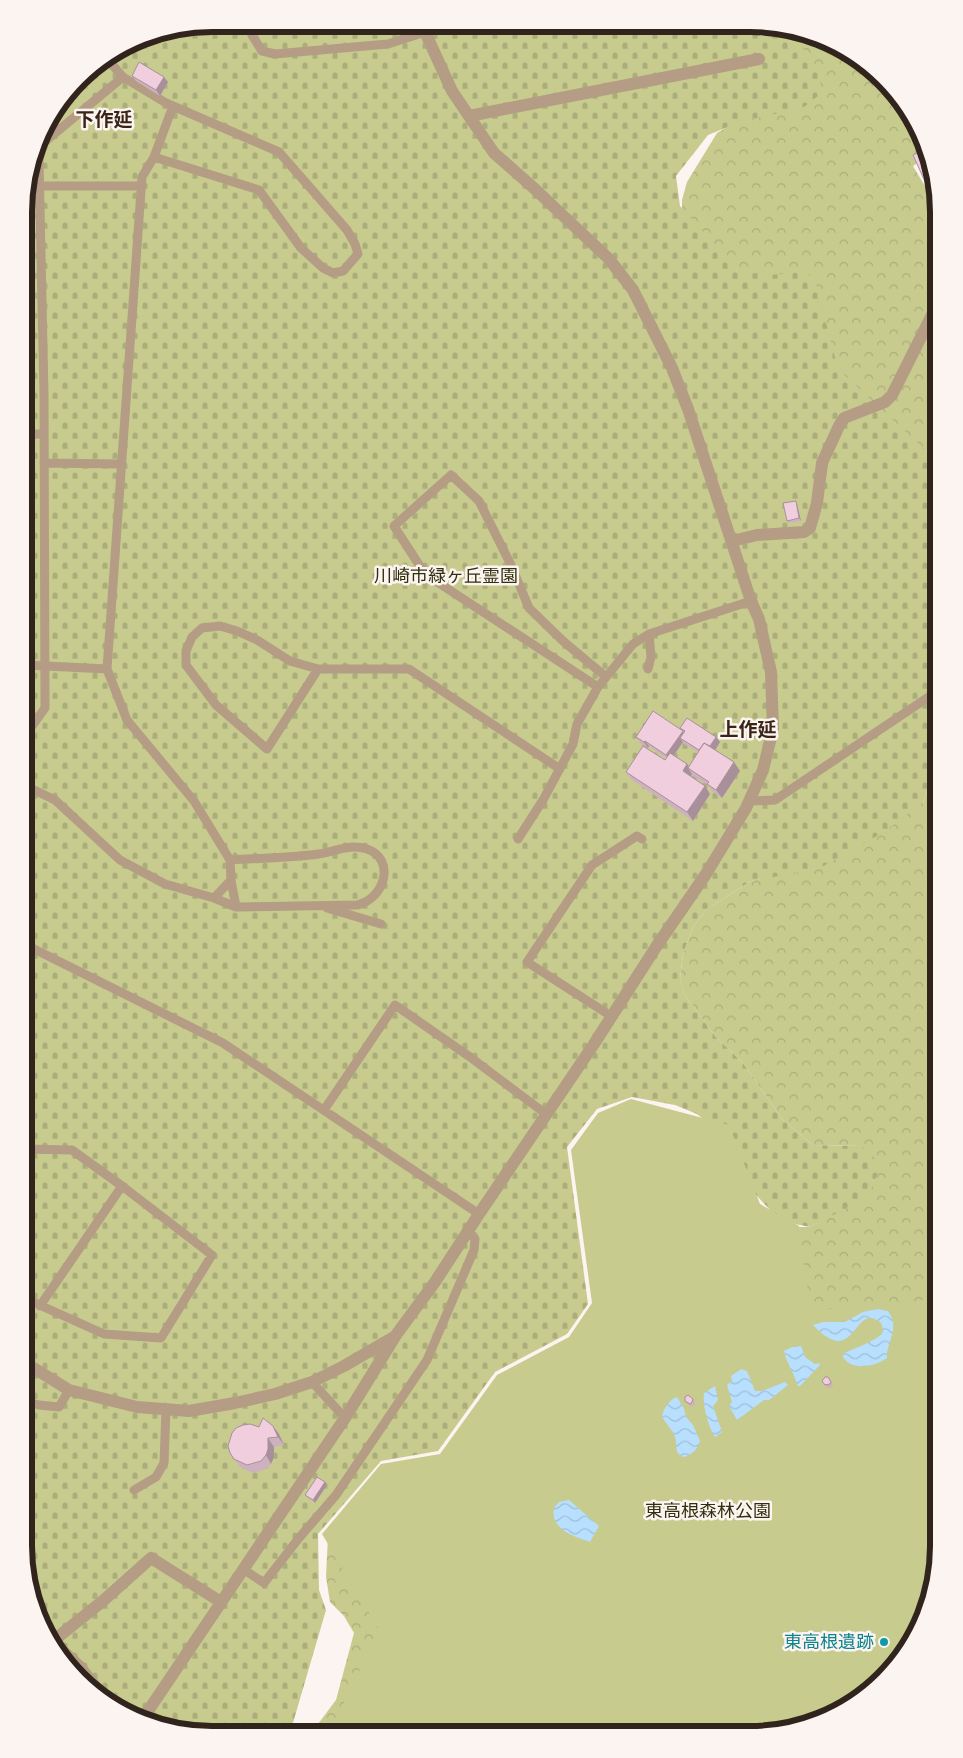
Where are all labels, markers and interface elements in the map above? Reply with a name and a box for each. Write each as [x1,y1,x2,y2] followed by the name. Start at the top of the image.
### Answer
[75,107,133,130] district label: 下作延
[374,564,518,586] park label: 川崎市緑ヶ丘霊園
[719,717,777,740] district label: 上作延
[645,1499,771,1521] park label: 東高根森林公園
[784,1630,874,1652] place label: 東高根遺跡
[878,1636,890,1648] marker: 東高根遺跡

